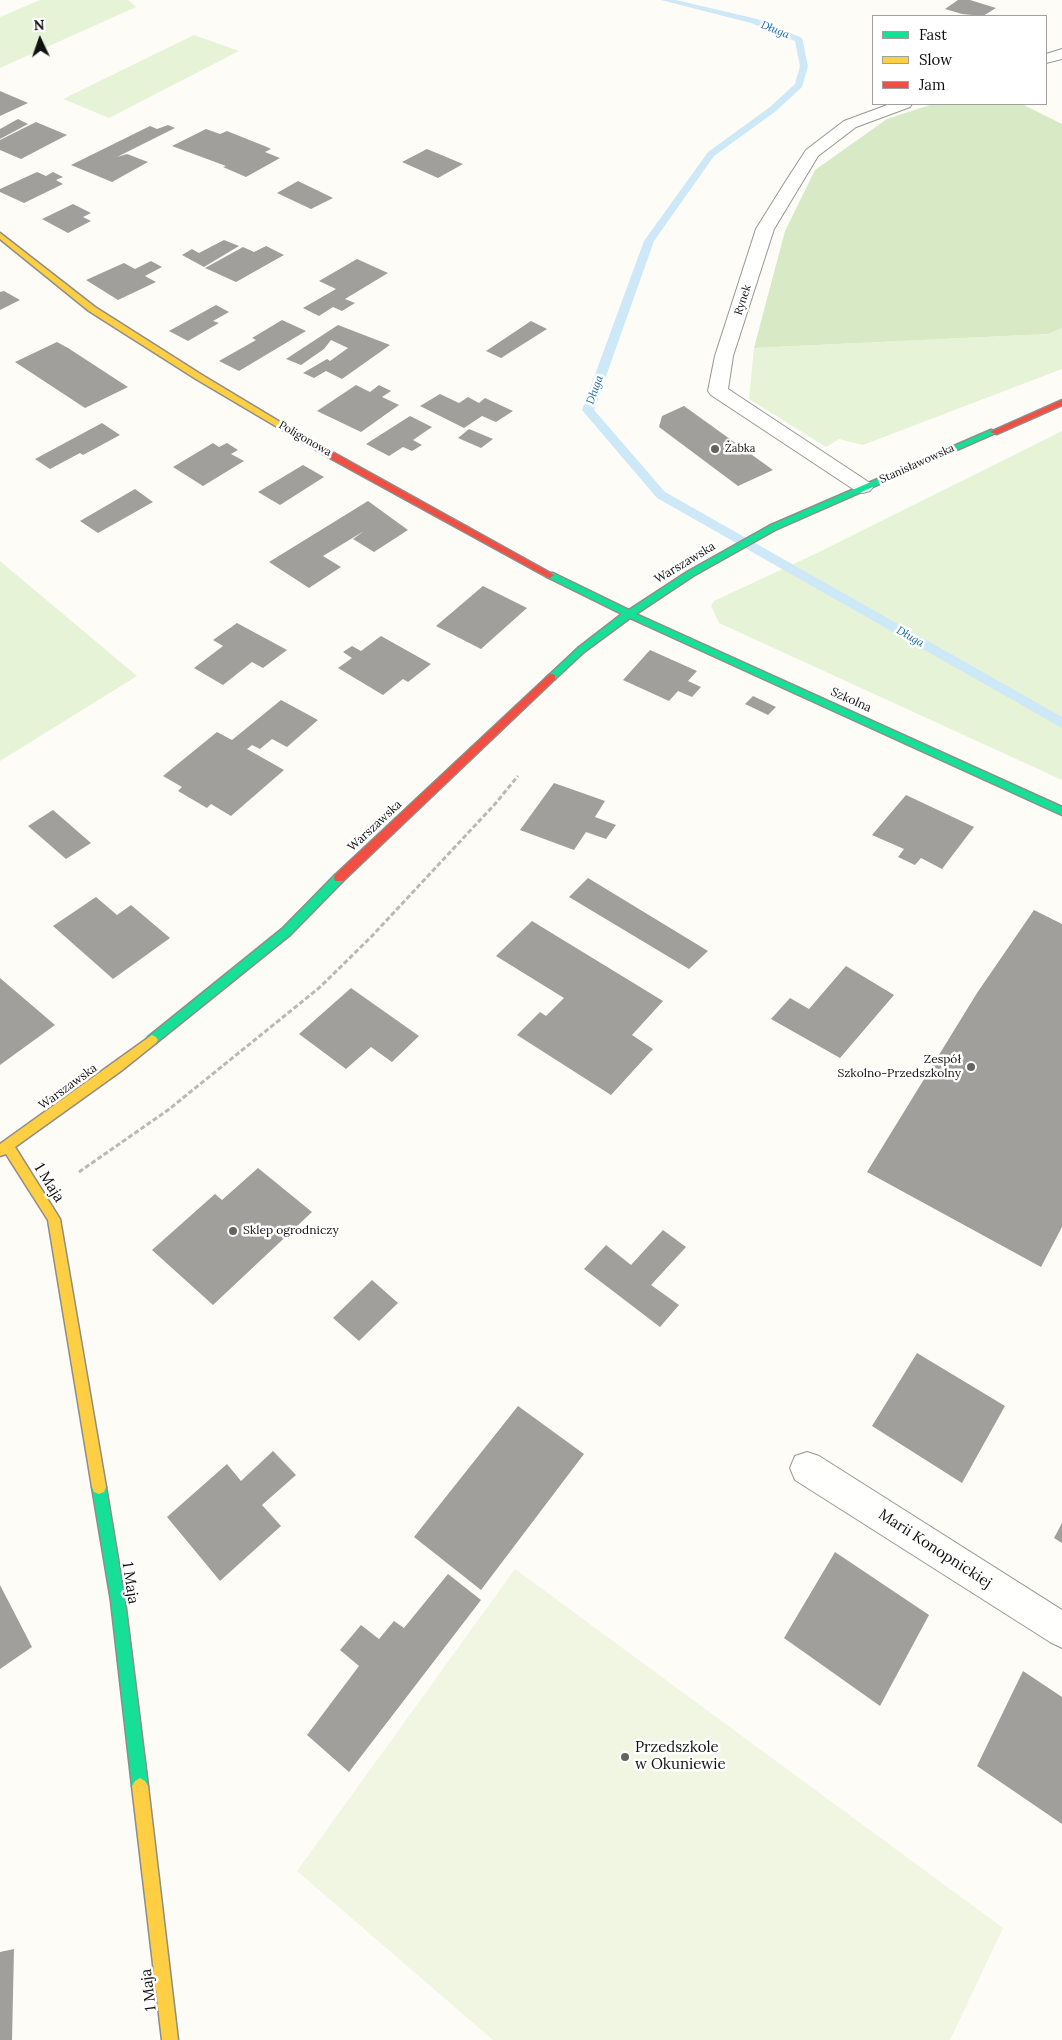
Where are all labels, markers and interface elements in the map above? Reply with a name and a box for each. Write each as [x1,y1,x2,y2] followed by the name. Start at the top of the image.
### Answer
[15,15,65,65] north arrow
[872,15,1047,105] legend
[33,16,45,34] text: N
[759,18,791,42] water label: Długa
[919,25,947,44] text: Fast
[919,50,952,69] text: Slow
[919,75,946,94] text: Jam
[732,283,754,317] street label: Rynek
[584,374,606,406] water label: Długa
[276,419,334,459] street label: Poligonowa
[725,442,755,456] place label: Żabka
[878,442,956,486] street label: Stanisławowska
[709,443,721,455] marker: Żabka
[652,539,718,587] street label: Warszawska
[894,624,926,650] water label: Długa
[828,685,874,715] street label: Szkolna
[345,797,405,855] street label: Warszawska
[837,1053,961,1081] place label: Zespół Szkolno-Przedszkolny
[36,1061,100,1113] street label: Warszawska
[965,1061,977,1073] marker: Zespół Szkolno-Przedszkolny
[30,1160,68,1206] street label: 1 Maja
[243,1224,339,1238] place label: Sklep ogrodniczy
[227,1225,239,1237] marker: Sklep ogrodniczy
[875,1506,995,1592] street label: Marii Konopnickiej
[118,1561,142,1605] street label: 1 Maja
[635,1739,726,1774] place label: Przedszkole w Okuniewie
[619,1751,631,1763] marker: Przedszkole w Okuniewie
[137,1968,161,2012] street label: 1 Maja

